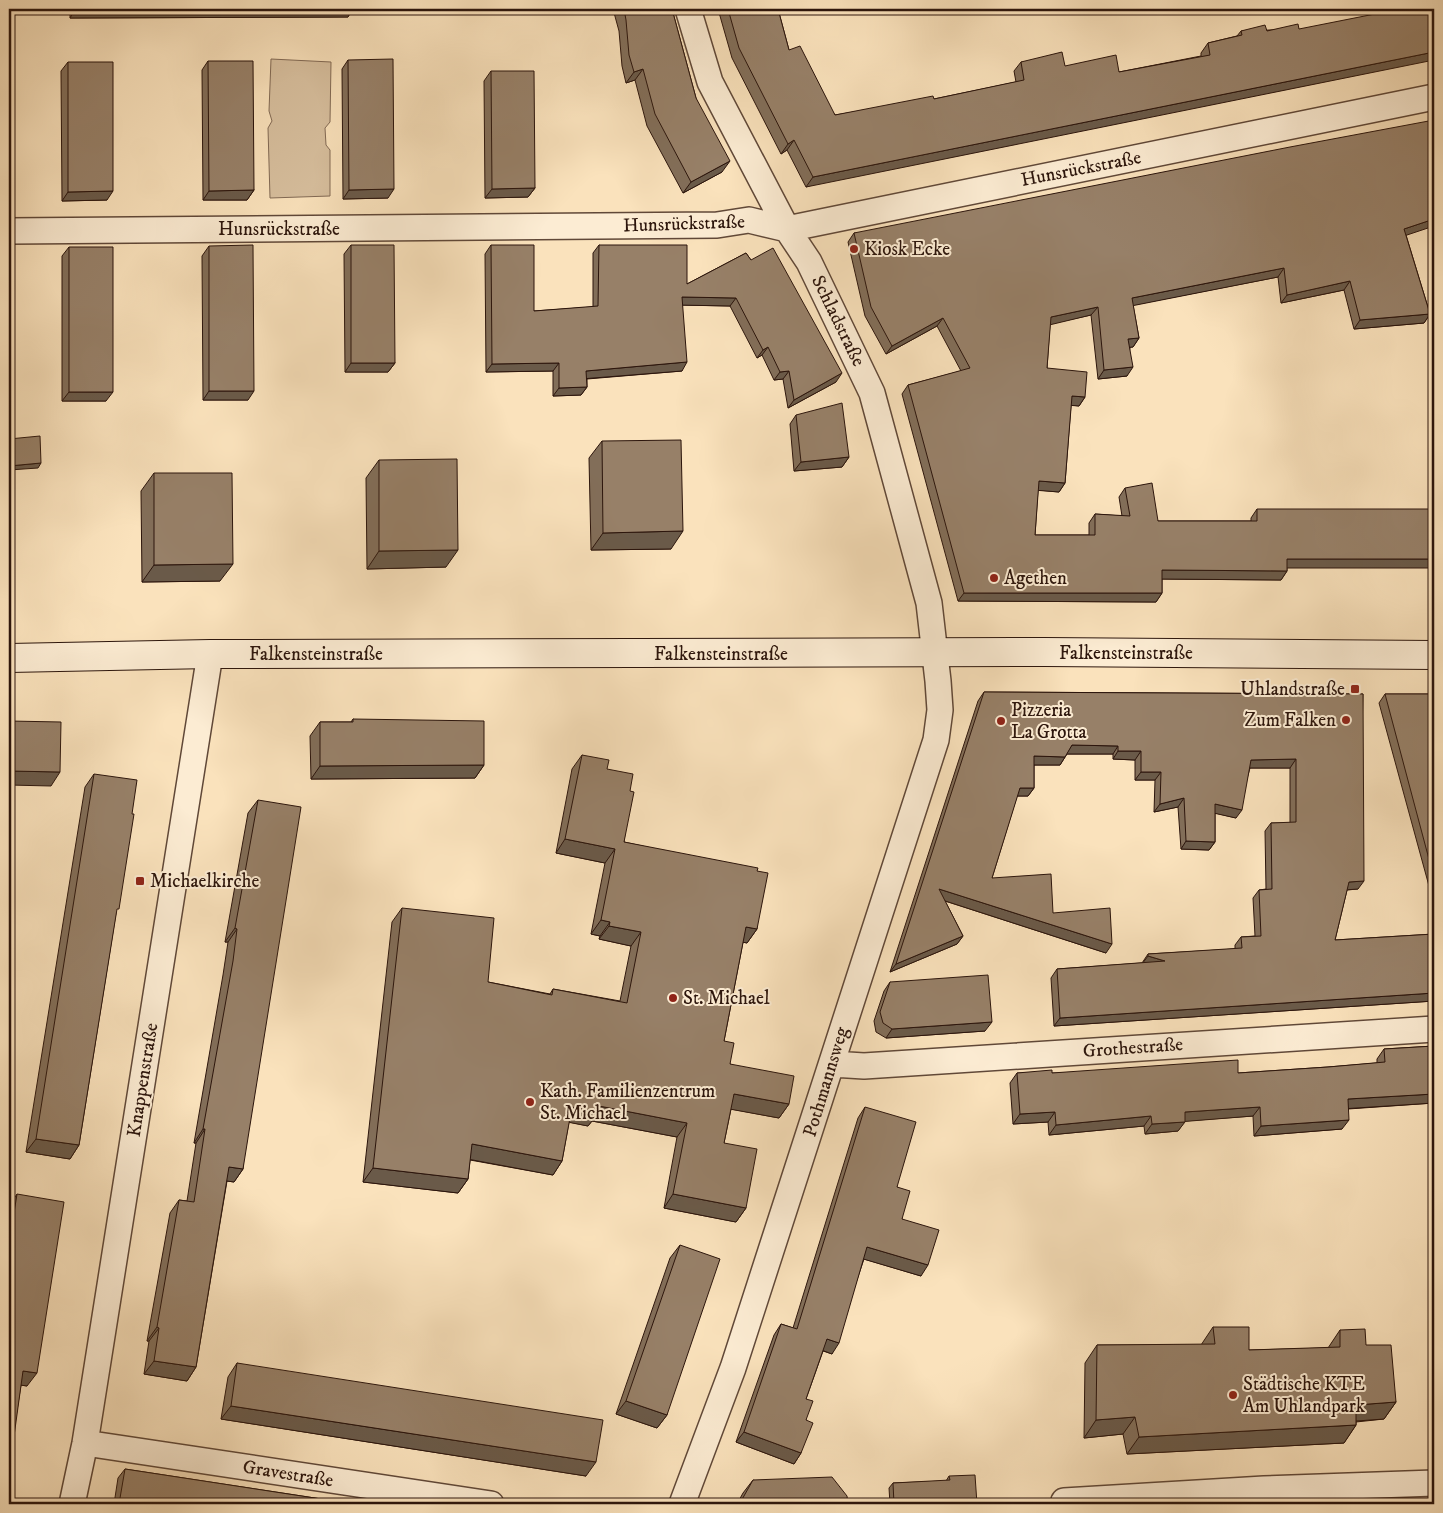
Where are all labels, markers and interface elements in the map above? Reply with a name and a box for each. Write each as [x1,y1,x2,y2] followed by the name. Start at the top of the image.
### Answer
[1019,146,1143,192] street label: Hunsrückstraße
[623,210,745,238] street label: Hunsrückstraße
[218,218,340,241] street label: Hunsrückstraße
[864,238,950,261] place label: Kiosk Ecke
[848,243,860,255] marker: Kiosk Ecke
[806,272,870,370] street label: Schladstraße
[1004,567,1067,590] place label: Agethen
[988,572,1000,584] marker: Agethen
[1059,642,1193,665] street label: Falkensteinstraße
[249,643,383,666] street label: Falkensteinstraße
[654,643,788,666] street label: Falkensteinstraße
[1240,678,1345,701] place label: Uhlandstraße
[1349,683,1361,695] marker: Uhlandstraße
[1011,699,1087,744] place label: Pizzeria La Grotta
[1244,709,1336,732] place label: Zum Falken
[1340,714,1352,726] marker: Zum Falken
[995,715,1007,727] marker: Pizzeria La Grotta
[150,870,259,893] place label: Michaelkirche
[134,875,146,887] marker: Michaelkirche
[683,987,770,1010] place label: St. Michael
[667,992,679,1004] marker: St. Michael
[123,1021,163,1139] street label: Knappenstraße
[798,1024,854,1140] street label: Pothmannsweg
[1082,1033,1184,1063] street label: Grothestraße
[540,1080,715,1125] place label: Kath. Familienzentrum St. Michael
[524,1096,536,1108] marker: Kath. Familienzentrum St. Michael
[1243,1373,1366,1418] place label: Städtische KTE Am Uhlandpark
[1227,1389,1239,1401] marker: Städtische KTE Am Uhlandpark
[241,1455,335,1493] street label: Gravestraße

